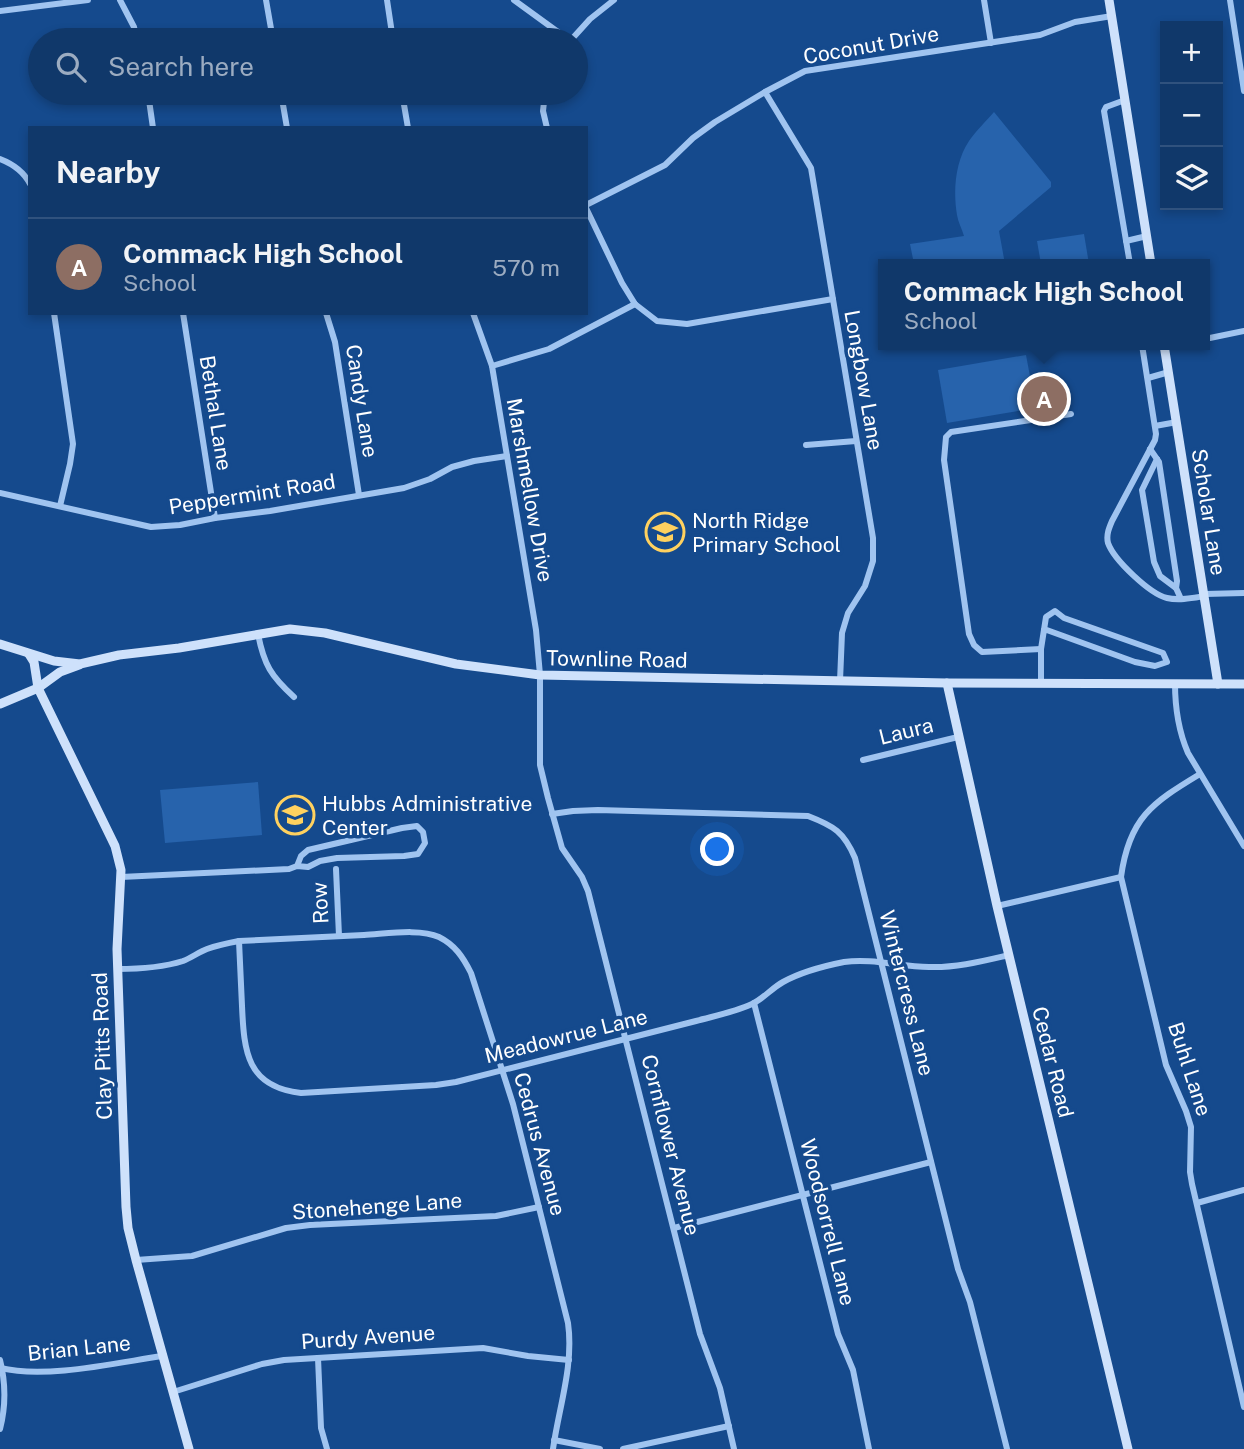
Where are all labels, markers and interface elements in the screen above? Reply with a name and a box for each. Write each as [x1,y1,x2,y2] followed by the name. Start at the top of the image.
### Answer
[801,21,941,69] street label: Coconut Drive
[1160,21,1223,210] map controls
[1160,21,1223,84] button: +
[28,28,588,105] search box
[52,48,90,86] icon: search
[108,51,254,82] text: Search here
[1160,84,1223,147] button: −
[1160,147,1223,210] button: layers
[56,154,160,190] text: Nearby
[123,238,403,269] text: Commack High School
[71,254,87,281] text: A
[492,254,560,281] text: 570 m
[878,259,1210,350] popup
[123,269,197,296] text: School
[904,276,1184,307] text: Commack High School
[904,307,978,334] text: School
[839,308,889,452] street label: Longbow Lane
[341,343,383,459] street label: Candy Lane
[195,354,237,472] street label: Bethal Lane
[1021,373,1067,425] pin: A
[502,396,558,584] street label: Marshmellow Drive
[1187,447,1231,577] street label: Scholar Lane
[167,468,337,520] street label: Peppermint Road
[692,508,841,557] place label: North Ridge Primary School
[644,511,686,553] school or university icon: North Ridge Primary School
[546,645,688,673] street label: Townline Road
[876,712,936,750] street label: Laura
[322,791,532,840] place label: Hubbs Administrative Center
[274,794,316,836] school or university icon: Hubbs Administrative Center
[700,832,734,866] your location
[306,881,334,925] street label: Row
[874,908,940,1078] street label: Wintercress Lane
[87,972,117,1120] street label: Clay Pitts Road
[482,1004,650,1068] street label: Meadowrue Lane
[1027,1004,1079,1120] street label: Cedar Road
[1163,1019,1217,1119] street label: Buhl Lane
[636,1052,706,1238] street label: Cornflower Avenue
[509,1070,571,1218] street label: Cedrus Avenue
[795,1136,861,1308] street label: Woodsorrell Lane
[291,1188,463,1224] street label: Stonehenge Lane
[300,1320,436,1354] street label: Purdy Avenue
[26,1330,132,1366] street label: Brian Lane

